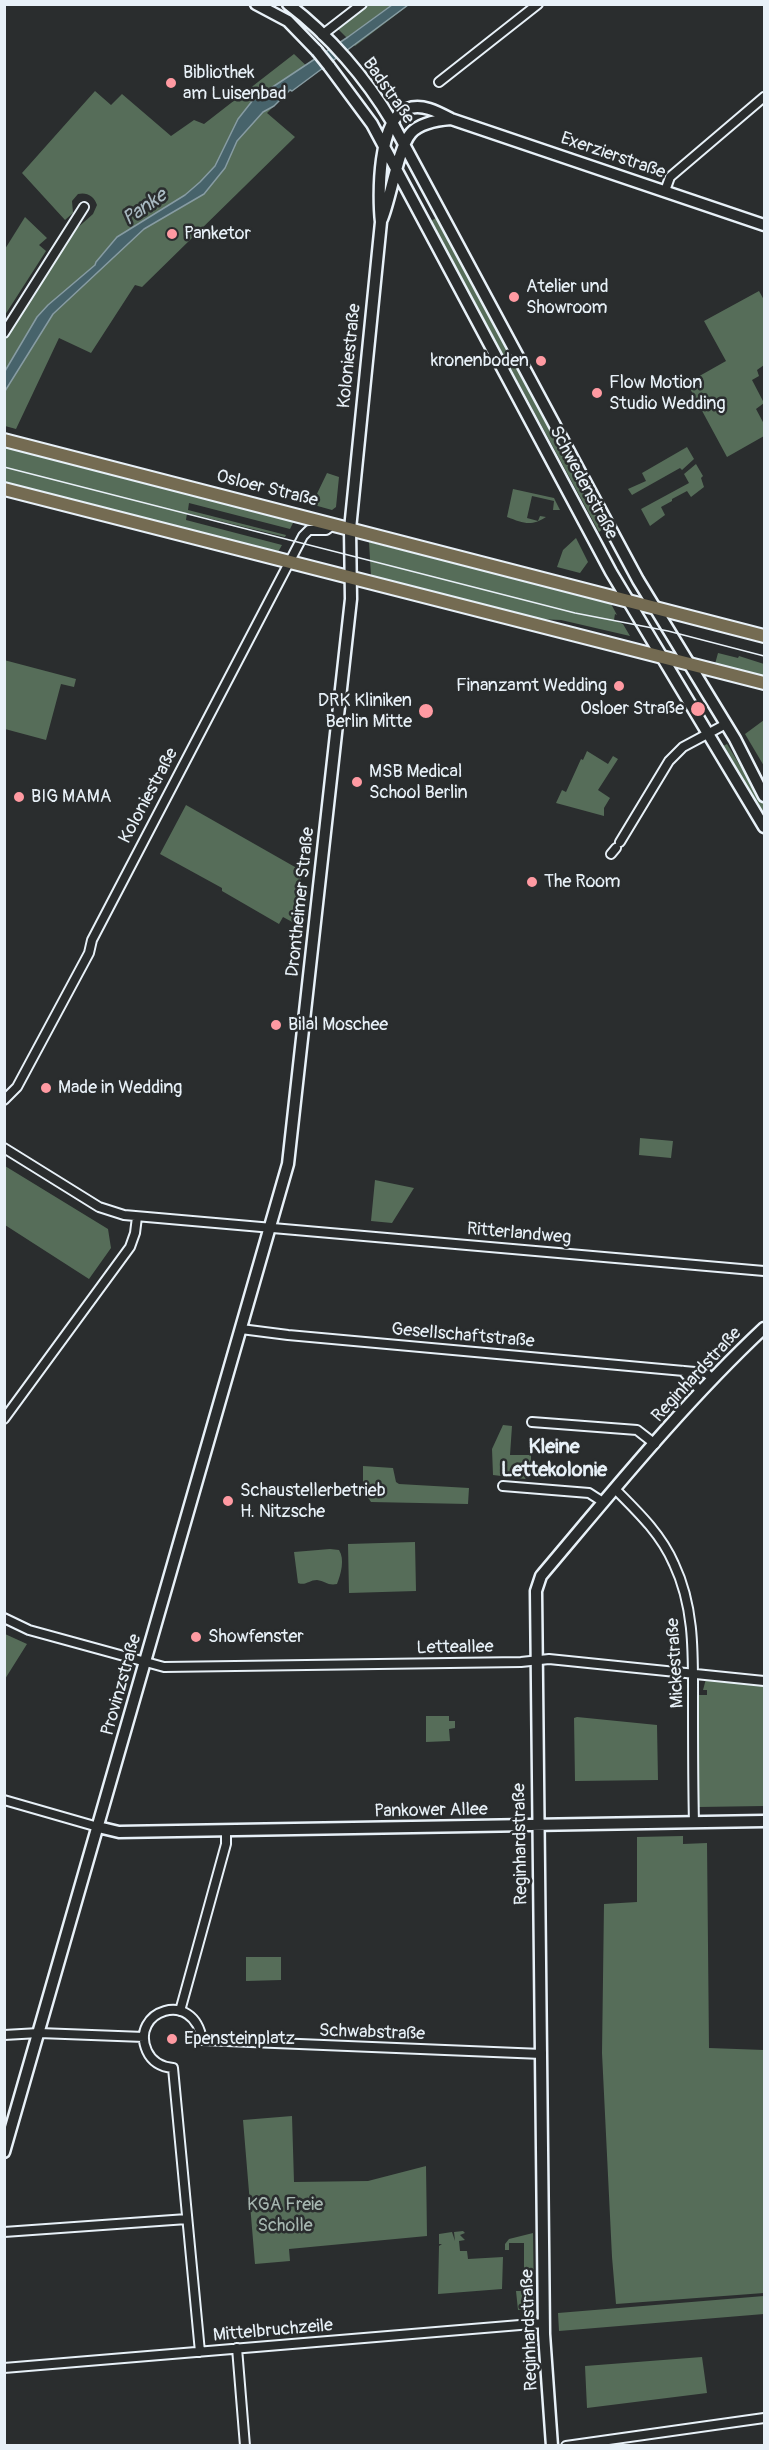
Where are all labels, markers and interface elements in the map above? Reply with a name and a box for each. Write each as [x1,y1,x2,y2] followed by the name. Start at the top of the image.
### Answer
[357,54,419,128] street label: Badstraße
[183,62,286,104] place label: Bibliothek am Luisenbad
[164,76,178,90] marker: Bibliothek am Luisenbad
[558,128,668,184] street label: Exerzierstraße
[118,184,172,232] water label: Panke
[184,223,251,245] place label: Panketor
[165,227,179,241] marker: Panketor
[526,276,609,318] place label: Atelier und Showroom
[507,290,521,304] marker: Atelier und Showroom
[334,302,366,410] street label: Koloniestraße
[431,350,529,372] place label: kronenboden
[534,354,548,368] marker: kronenboden
[609,372,726,415] place label: Flow Motion Studio Wedding
[590,386,604,400] marker: Flow Motion Studio Wedding
[544,423,622,543] street label: Schwedenstraße
[214,466,320,512] street label: Osloer Straße
[456,675,607,697] place label: Finanzamt Wedding
[612,679,626,693] marker: Finanzamt Wedding
[318,690,412,732] place label: DRK Kliniken Berlin Mitte
[580,698,684,720] place label: Osloer Straße
[689,700,707,718] marker: Osloer Straße
[417,702,435,720] marker: DRK Kliniken Berlin Mitte
[115,744,183,848] street label: Koloniestraße
[369,761,468,804] place label: MSB Medical School Berlin
[350,775,364,789] marker: MSB Medical School Berlin
[31,786,111,808] place label: BIG MAMA
[12,790,26,804] marker: BIG MAMA
[282,826,320,978] street label: Drontheimer Straße
[544,871,620,893] place label: The Room
[525,875,539,889] marker: The Room
[288,1014,388,1036] place label: Bilal Moschee
[269,1018,283,1032] marker: Bilal Moschee
[58,1077,182,1099] place label: Made in Wedding
[39,1081,53,1095] marker: Made in Wedding
[466,1219,572,1249] street label: Ritterlandweg
[391,1319,535,1353] street label: Gesellschaftstraße
[647,1323,747,1427] street label: Reginhardstraße
[501,1436,607,1483] district label: Kleine Lettekolonie
[240,1480,385,1522] place label: Schaustellerbetrieb H. Nitzsche
[221,1494,235,1508] marker: Schaustellerbetrieb H. Nitzsche
[663,1617,689,1709] street label: Mickestraße
[208,1626,304,1648] place label: Showfenster
[189,1630,203,1644] marker: Showfenster
[97,1632,147,1738] street label: Provinzstraße
[416,1637,494,1659] street label: Letteallee
[509,1783,533,1905] street label: Reginhardstraße
[374,1799,488,1823] street label: Pankower Allee
[319,2020,425,2046] street label: Schwabstraße
[184,2028,295,2050] place label: Epensteinplatz
[165,2032,179,2046] marker: Epensteinplatz
[247,2194,323,2236] park label: KGA Freie Scholle
[517,2269,543,2391] street label: Reginhardstraße
[212,2315,334,2347] street label: Mittelbruchzeile

